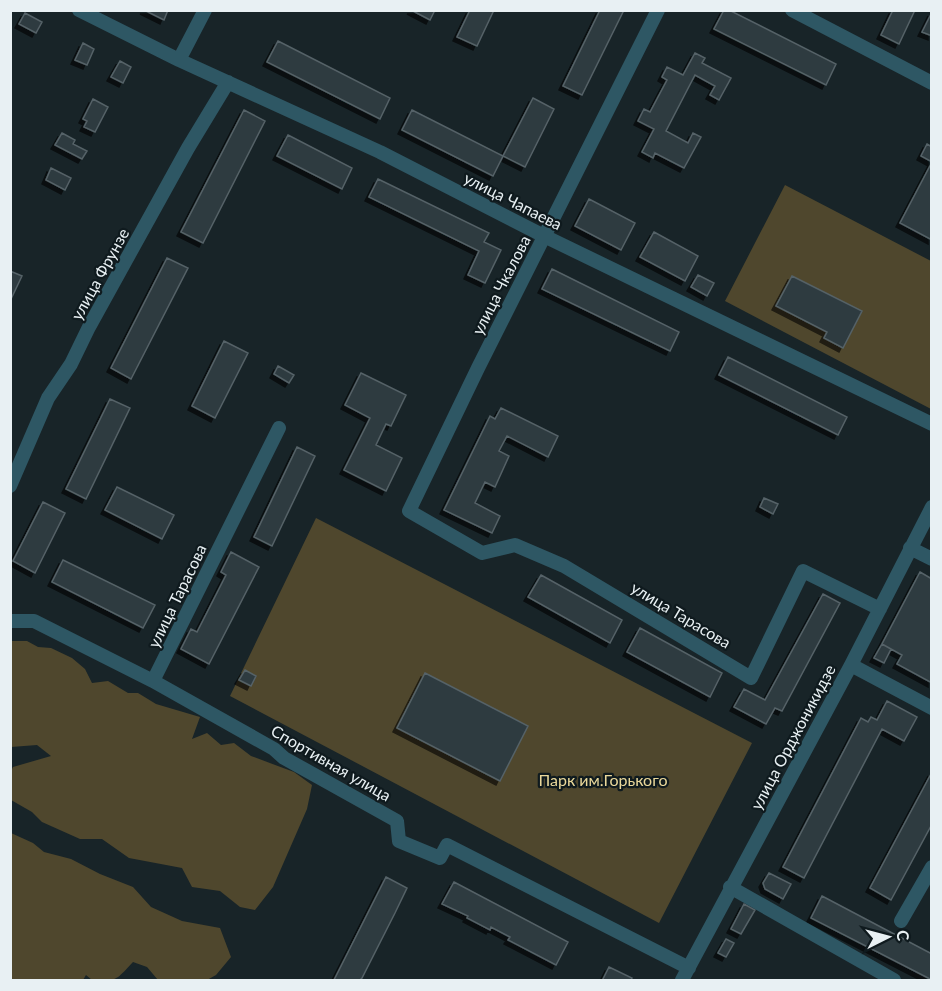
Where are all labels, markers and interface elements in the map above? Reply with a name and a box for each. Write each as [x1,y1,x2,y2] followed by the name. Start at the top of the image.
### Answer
[461,168,565,233] street label: улица Чапаева
[67,225,133,323] street label: улица Фрунзе
[467,232,534,338] street label: улица Чкалова
[143,541,210,651] street label: улица Тарасова
[628,577,734,652] street label: улица Тарасова
[746,661,839,813] street label: улица Орджоникидзе
[268,721,395,805] street label: Спортивная улица
[539,770,667,789] park label: Парк им.Горького
[858,907,918,967] north arrow
[893,929,913,942] text: С

